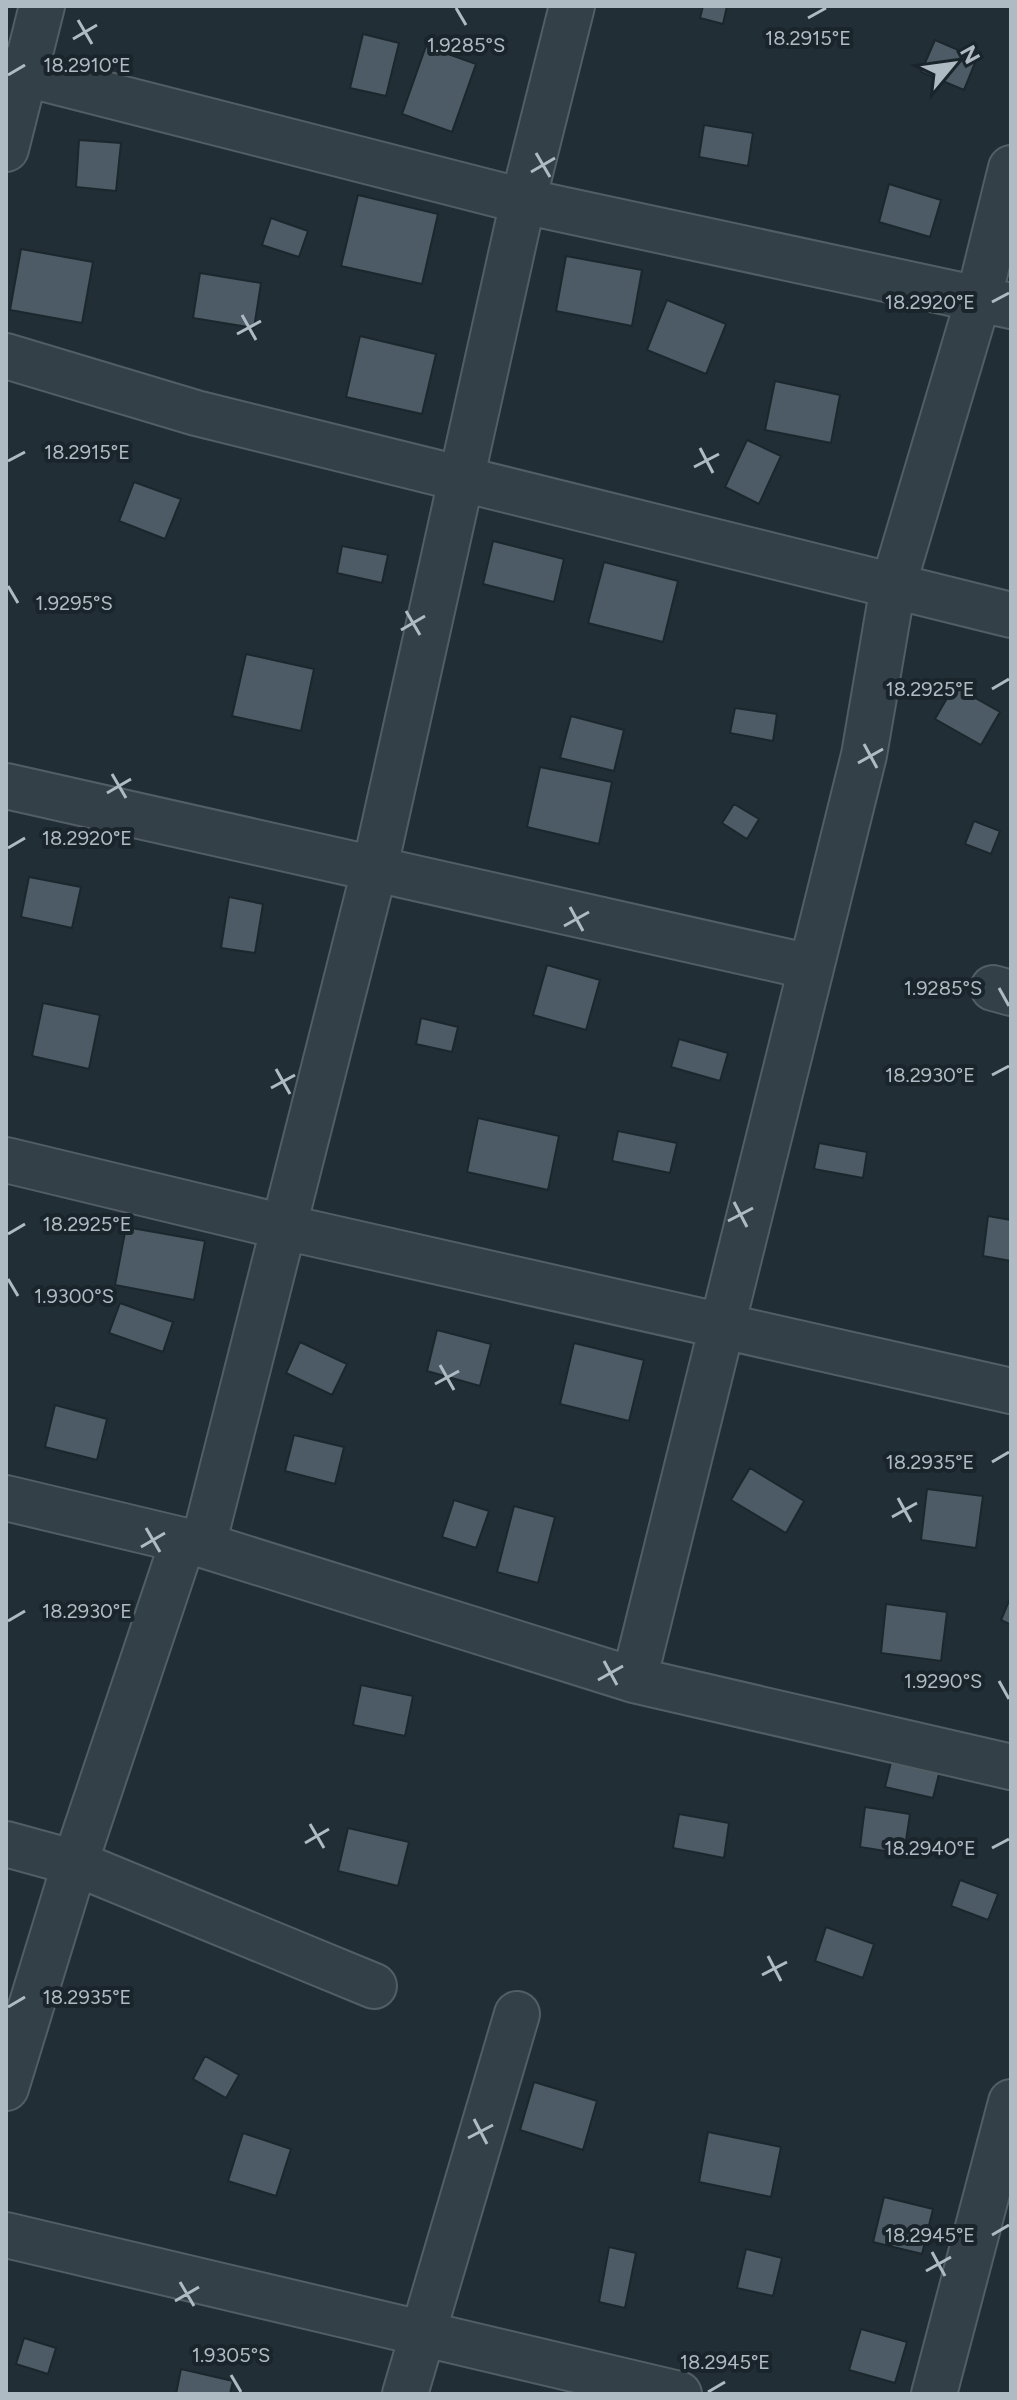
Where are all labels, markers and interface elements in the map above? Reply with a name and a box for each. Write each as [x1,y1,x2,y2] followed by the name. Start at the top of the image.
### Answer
[913,24,993,104] north arrow
[765,26,851,50] text: 18.2915°E
[427,33,505,57] text: 1.9285°S
[954,41,986,69] text: N
[43,53,131,77] text: 18.2910°E
[885,290,975,314] text: 18.2920°E
[44,440,130,464] text: 18.2915°E
[35,591,113,615] text: 1.9295°S
[885,677,975,701] text: 18.2925°E
[42,826,132,850] text: 18.2920°E
[904,976,982,1000] text: 1.9285°S
[885,1063,975,1087] text: 18.2930°E
[42,1212,132,1236] text: 18.2925°E
[34,1284,114,1308] text: 1.9300°S
[886,1450,974,1474] text: 18.2935°E
[42,1599,132,1623] text: 18.2930°E
[904,1669,982,1693] text: 1.9290°S
[884,1836,976,1860] text: 18.2940°E
[43,1985,131,2009] text: 18.2935°E
[885,2223,975,2247] text: 18.2945°E
[192,2343,270,2367] text: 1.9305°S
[680,2350,770,2374] text: 18.2945°E

